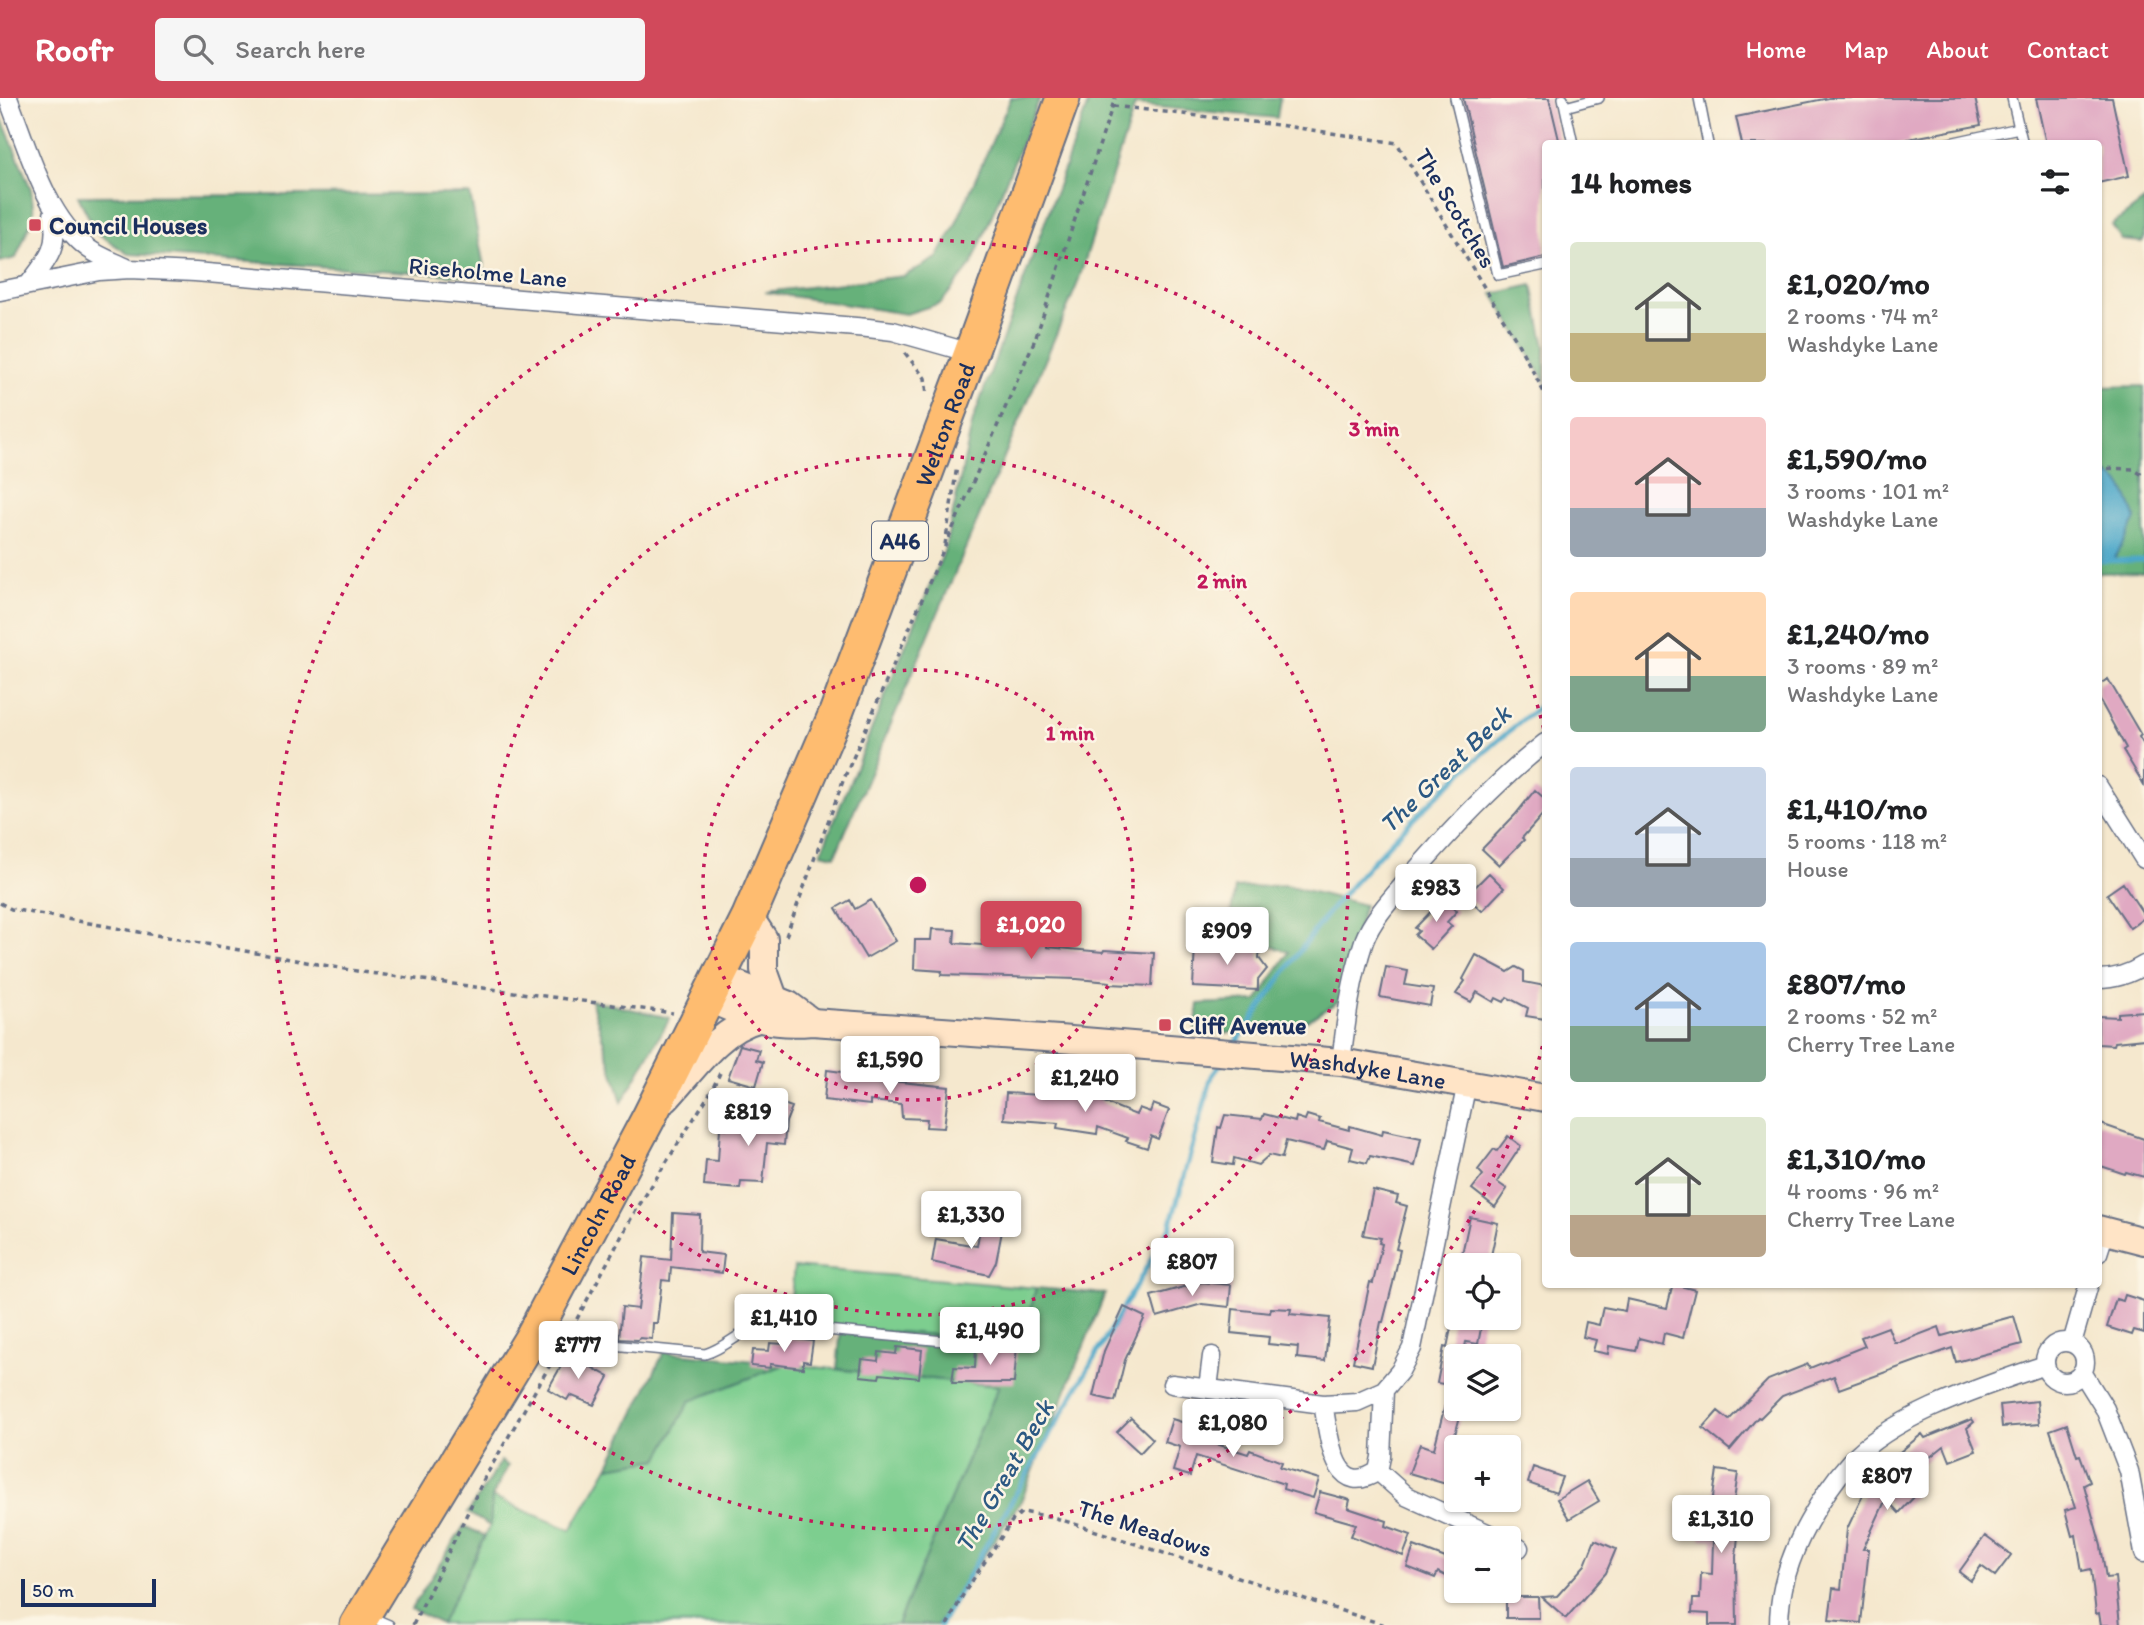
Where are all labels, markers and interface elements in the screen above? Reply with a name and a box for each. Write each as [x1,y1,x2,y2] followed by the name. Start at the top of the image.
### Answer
[155,18,645,81] search box
[35,30,113,69] text: Roofr
[179,30,217,68] icon: search
[235,33,366,65] text: Search here
[1746,35,1806,64] text: Home
[1844,35,1888,64] text: Map
[1926,35,1989,64] text: About
[2027,35,2109,64] text: Contact
[1409,143,1503,273] street label: The Scotches
[2036,163,2074,201] icon: filters
[1570,164,1692,201] text: 14 homes
[49,211,208,240] place label: Council Houses
[27,217,43,233] marker: Council Houses
[407,251,569,293] street label: Riseholme Lane
[1787,265,1930,302] text: £1,020/mo
[1626,270,1710,354] icon: home
[1787,302,1939,330] text: 2 rooms · 74 m²
[1787,330,1939,358] text: Washdyke Lane
[908,358,981,490] street label: Welton Road
[1349,416,1400,441] text: 3 min
[1787,440,1927,477] text: £1,590/mo
[1626,445,1710,529] icon: home
[1787,477,1949,505] text: 3 rooms · 101 m²
[1787,505,1939,533] text: Washdyke Lane
[872,522,928,560] road number: A46
[1197,568,1248,593] text: 2 min
[1787,615,1929,652] text: £1,240/mo
[1626,620,1710,704] icon: home
[1787,652,1938,680] text: 3 rooms · 89 m²
[1787,680,1939,708] text: Washdyke Lane
[1372,697,1519,840] water label: The Great Beck
[1046,720,1095,745] text: 1 min
[1787,790,1928,827] text: £1,410/mo
[1626,795,1710,879] icon: home
[1787,827,1947,855] text: 5 rooms · 118 m²
[1787,855,1849,883] text: House
[1395,864,1477,924] pin: £983
[906,873,930,897] centre of rings
[1411,873,1461,901] text: £983
[974,902,1088,961] pin: £1,020
[1186,908,1268,967] pin: £909
[997,910,1065,938] text: £1,020
[1202,916,1252,944] text: £909
[1787,965,1906,1002] text: £807/mo
[1626,970,1710,1054] icon: home
[1787,1002,1937,1030] text: 2 rooms · 52 m²
[1179,1011,1307,1040] place label: Cliff Avenue
[1157,1017,1173,1033] marker: Cliff Avenue
[1787,1030,1955,1058] text: Cherry Tree Lane
[833,1037,947,1096] pin: £1,590
[1288,1043,1448,1095] street label: Washdyke Lane
[857,1045,923,1073] text: £1,590
[1028,1054,1142,1114] pin: £1,240
[1051,1063,1119,1091] text: £1,240
[707,1088,789,1148] pin: £819
[724,1097,772,1125] text: £819
[1787,1140,1926,1177] text: £1,310/mo
[1626,1145,1710,1229] icon: home
[553,1149,641,1280] street label: Lincoln Road
[1787,1177,1939,1205] text: 4 rooms · 96 m²
[914,1192,1028,1251] pin: £1,330
[937,1200,1005,1228] text: £1,330
[1787,1205,1955,1233] text: Cherry Tree Lane
[1151,1238,1233,1298] pin: £807
[1167,1247,1217,1275] text: £807
[1444,1253,1521,1603] map controls
[1444,1253,1521,1330] button: locate
[727,1294,841,1354] pin: £1,410
[750,1303,818,1331] text: £1,410
[933,1308,1047,1367] pin: £1,490
[956,1316,1024,1344] text: £1,490
[537,1322,619,1381] pin: £777
[555,1330,601,1358] text: £777
[1444,1344,1521,1421] button: layers
[947,1392,1061,1558] water label: The Great Beck
[1176,1400,1290,1459] pin: £1,080
[1198,1408,1268,1436] text: £1,080
[1444,1435,1521,1512] button: +
[1846,1452,1928,1512] pin: £807
[1862,1461,1912,1489] text: £807
[1075,1493,1215,1563] street label: The Meadows
[1664,1496,1778,1555] pin: £1,310
[1688,1504,1754,1532] text: £1,310
[1444,1526,1521,1603] button: −
[21,1576,156,1608] scale bar
[32,1579,74,1602] text: 50 m

